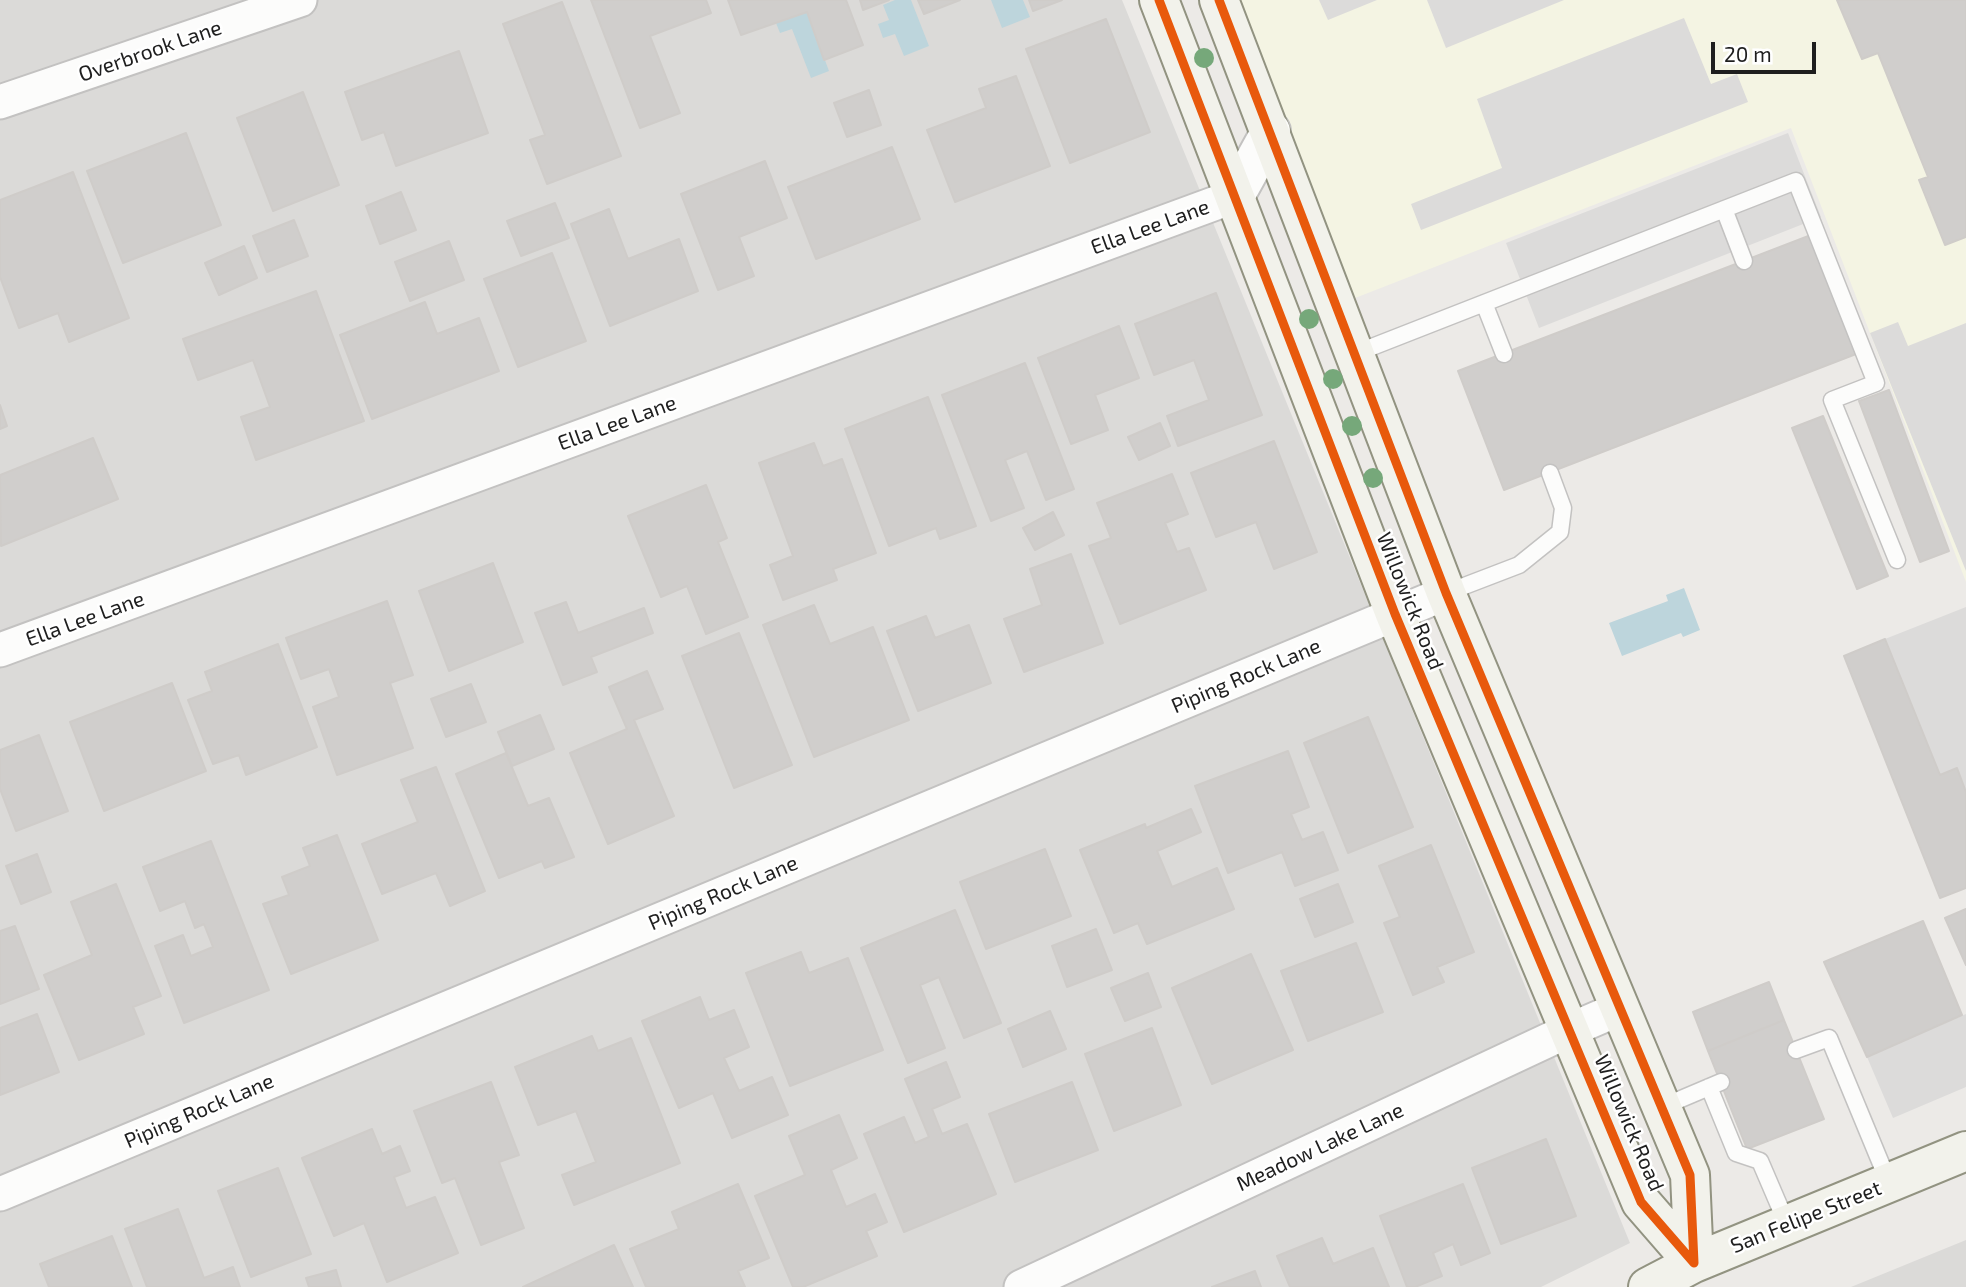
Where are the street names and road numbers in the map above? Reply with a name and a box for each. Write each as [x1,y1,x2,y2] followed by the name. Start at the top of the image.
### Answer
[75,15,225,87] street label: Overbrook Lane
[1087,194,1213,260] street label: Ella Lee Lane
[554,390,680,456] street label: Ella Lee Lane
[1371,529,1449,673] street label: Willowick Road
[22,586,148,652] street label: Ella Lee Lane
[1168,633,1324,719] street label: Piping Rock Lane
[645,850,801,936] street label: Piping Rock Lane
[1589,1051,1669,1195] street label: Willowick Road
[121,1068,277,1154] street label: Piping Rock Lane
[1232,1097,1408,1197] street label: Meadow Lake Lane
[1727,1175,1885,1259] street label: San Felipe Street

